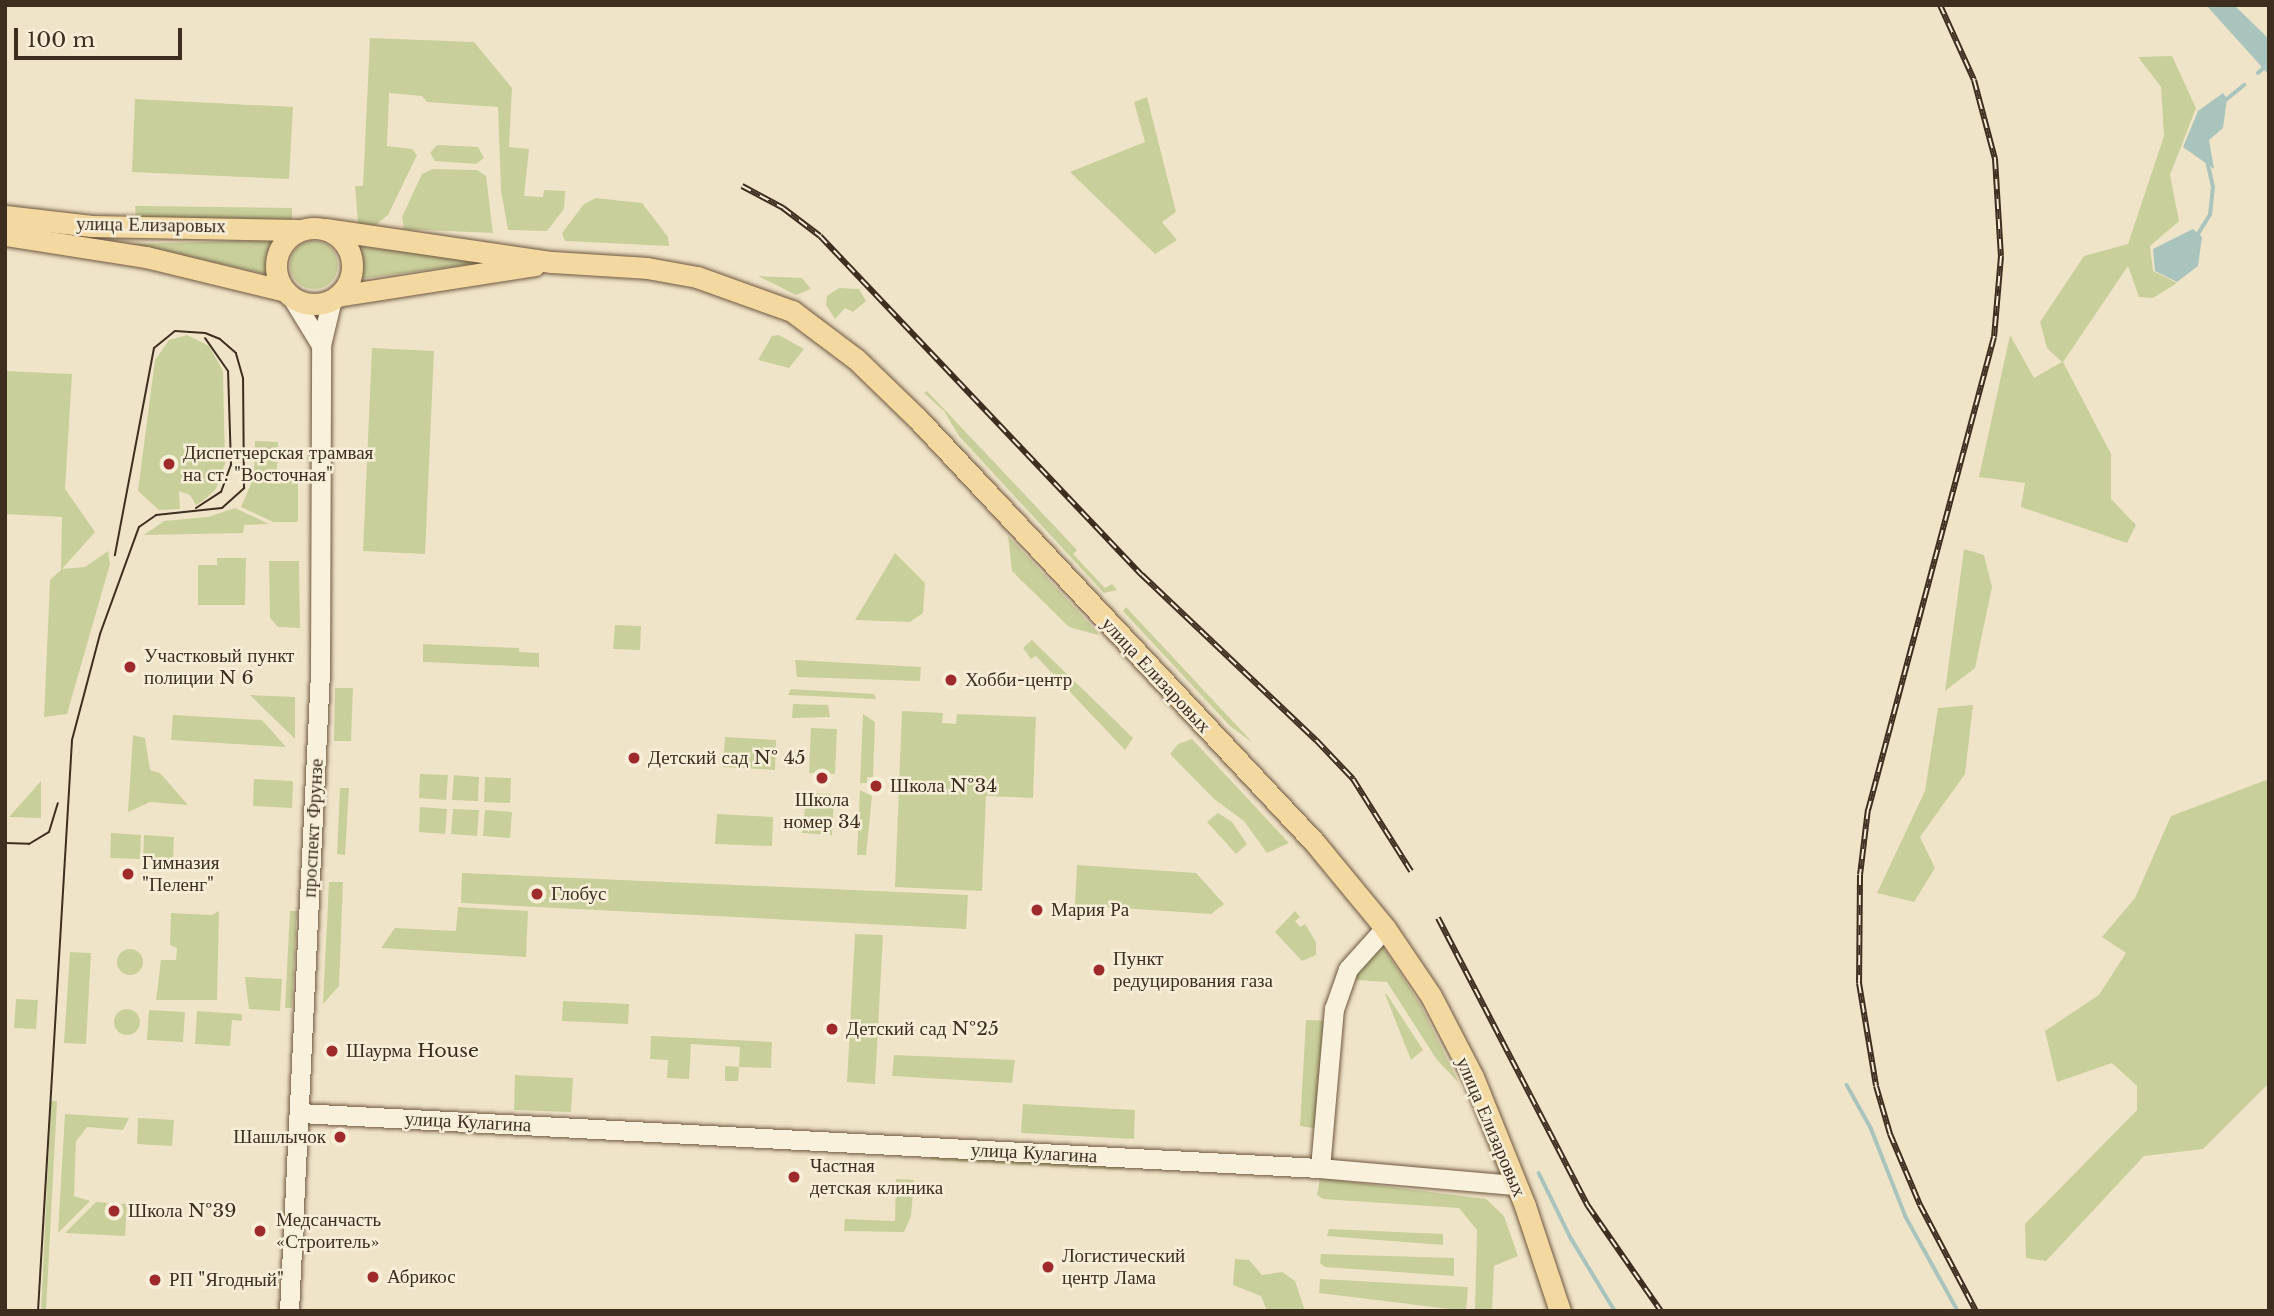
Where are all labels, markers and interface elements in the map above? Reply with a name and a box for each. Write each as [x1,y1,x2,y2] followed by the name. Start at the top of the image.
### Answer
[18,14,186,58] scale bar
[27,27,95,53] text: 100 m
[76,212,226,238] street label: улица Елизаровых
[183,442,373,486] place label: Диспетчерская трамвая на ст. "Восточная"
[161,456,177,472] marker: Диспетчерская трамвая на ст. "Восточная"
[1097,612,1215,738] street label: улица Елизаровых
[144,645,294,689] place label: Участковый пункт полиции N 6
[122,659,138,675] marker: Участковый пункт полиции N 6
[965,669,1072,691] place label: Хобби-центр
[943,672,959,688] marker: Хобби-центр
[648,747,806,769] place label: Детский сад № 45
[626,750,642,766] marker: Детский сад № 45
[298,758,328,898] street label: проспект Фрунзе
[814,770,830,786] marker: Школа номер 34
[890,775,997,797] place label: Школа №34
[868,778,884,794] marker: Школа №34
[783,789,861,833] place label: Школа номер 34
[142,852,219,896] place label: Гимназия "Пеленг"
[120,866,136,882] marker: Гимназия "Пеленг"
[551,883,606,905] place label: Глобус
[529,886,545,902] marker: Глобус
[1051,899,1129,921] place label: Мария Ра
[1029,902,1045,918] marker: Мария Ра
[1113,948,1273,992] place label: Пункт редуцирования газа
[1091,962,1107,978] marker: Пункт редуцирования газа
[846,1018,999,1040] place label: Детский сад №25
[824,1021,840,1037] marker: Детский сад №25
[346,1040,479,1062] place label: Шаурма House
[324,1043,340,1059] marker: Шаурма House
[1451,1054,1531,1200] street label: улица Елизаровых
[404,1107,532,1137] street label: улица Кулагина
[233,1126,326,1148] place label: Шашлычок
[332,1129,348,1145] marker: Шашлычок
[970,1138,1098,1168] street label: улица Кулагина
[810,1155,943,1199] place label: Частная детская клиника
[784,1167,804,1187] marker: Частная детская клиника
[128,1200,236,1222] place label: Школа №39
[106,1203,122,1219] marker: Школа №39
[276,1209,381,1253] place label: Медсанчасть «Строитель»
[250,1221,270,1241] marker: Медсанчасть «Строитель»
[1062,1245,1185,1289] place label: Логистический центр Лама
[1040,1259,1056,1275] marker: Логистический центр Лама
[387,1266,456,1288] place label: Абрикос
[169,1269,284,1291] place label: РП "Ягодный"
[365,1269,381,1285] marker: Абрикос
[147,1272,163,1288] marker: РП "Ягодный"

